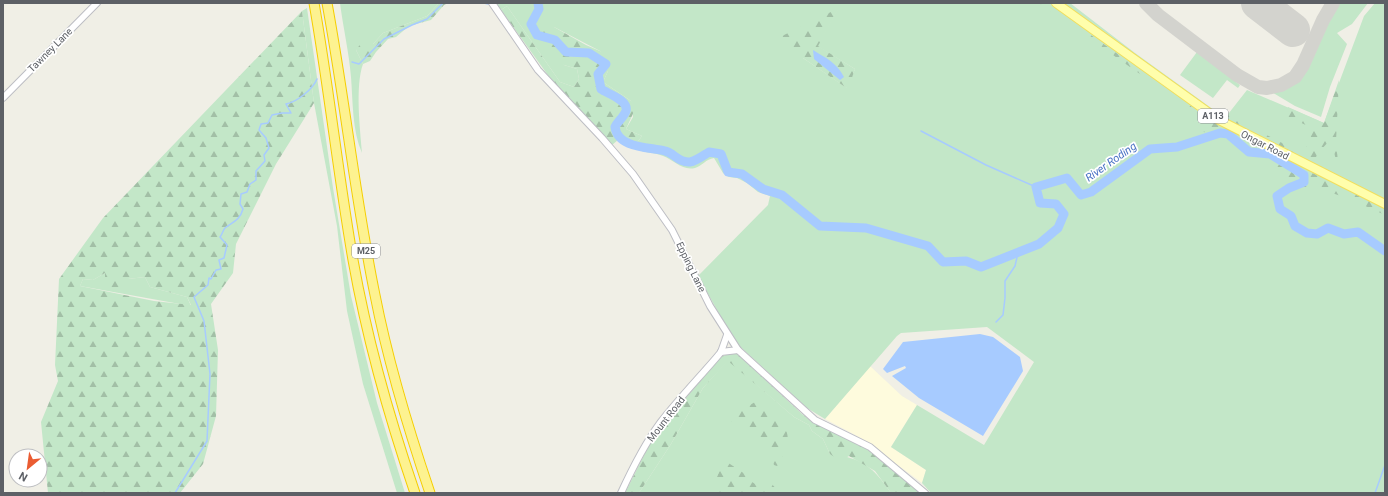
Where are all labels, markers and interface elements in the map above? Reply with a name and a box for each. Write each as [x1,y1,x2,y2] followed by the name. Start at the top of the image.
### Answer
[26,26,74,74] street label: Tawney Lane
[1198,109,1228,123] road number: A113
[1239,128,1291,162] street label: Ongar Road
[1083,140,1139,184] water label: River Roding
[674,240,708,294] street label: Epping Lane
[352,244,380,258] road number: M25
[645,394,687,444] street label: Mount Road
[8,448,48,488] north arrow
[17,469,30,484] text: N

